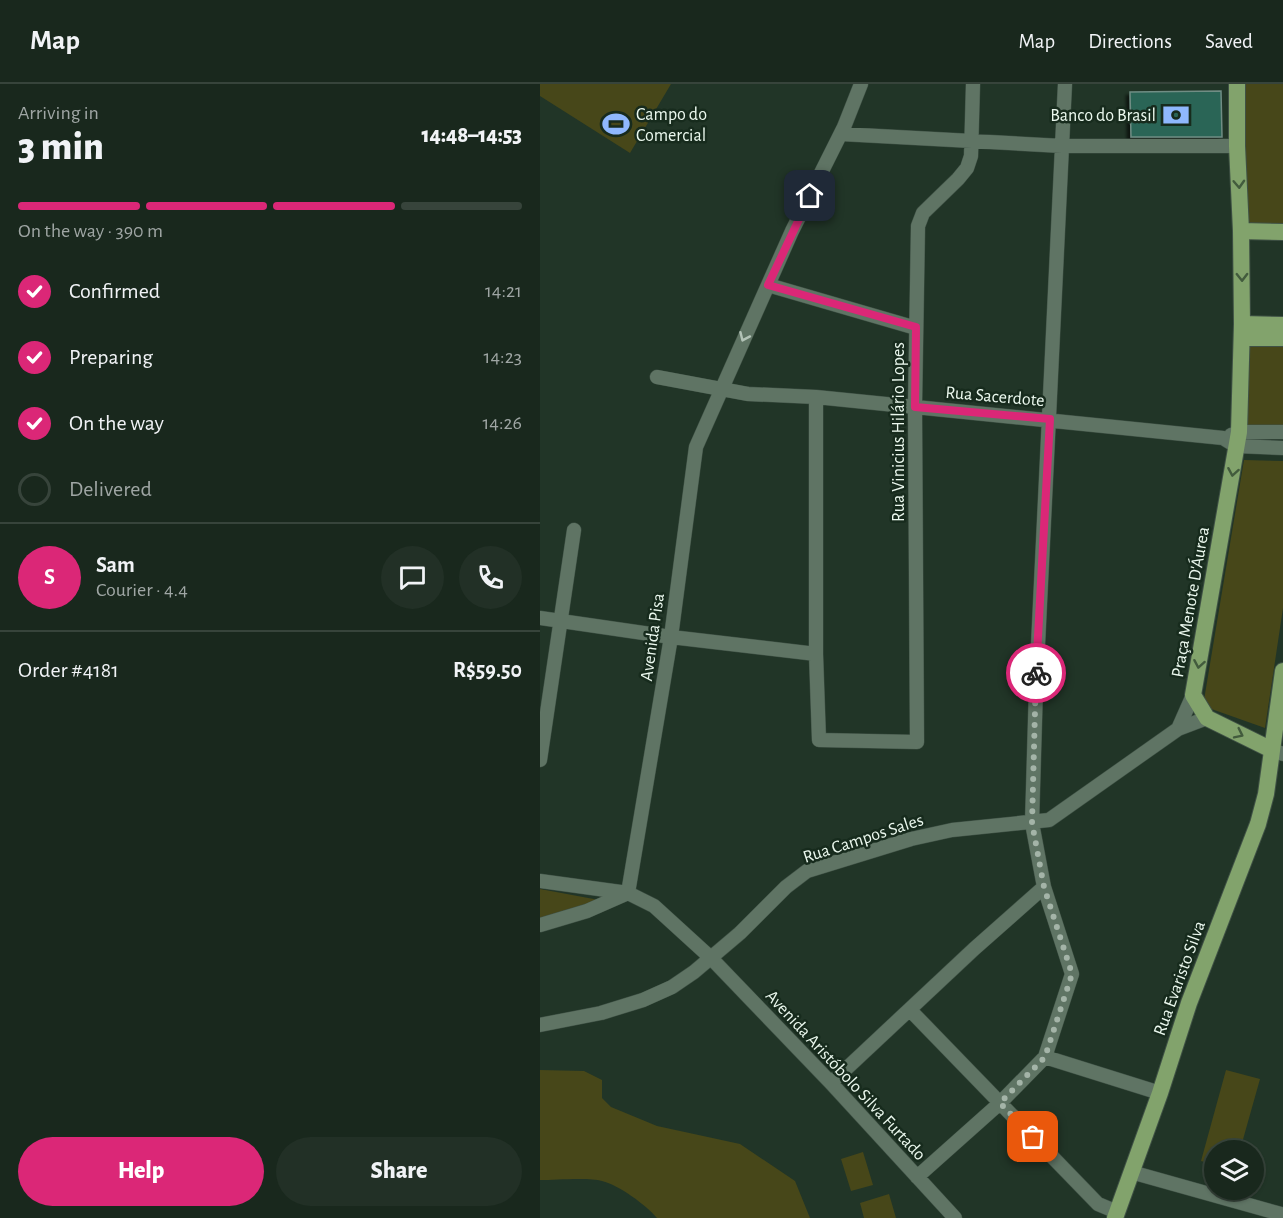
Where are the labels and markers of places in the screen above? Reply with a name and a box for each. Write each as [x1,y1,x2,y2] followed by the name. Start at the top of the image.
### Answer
[1161,100,1191,130] bank icon: Banco do Brasil
[636,106,707,145] place label: Campo do Comercial
[1050,107,1156,125] place label: Banco do Brasil
[601,109,631,139] sports icon: Campo do Comercial
[784,170,835,221] pin
[1007,1111,1058,1162] pin

